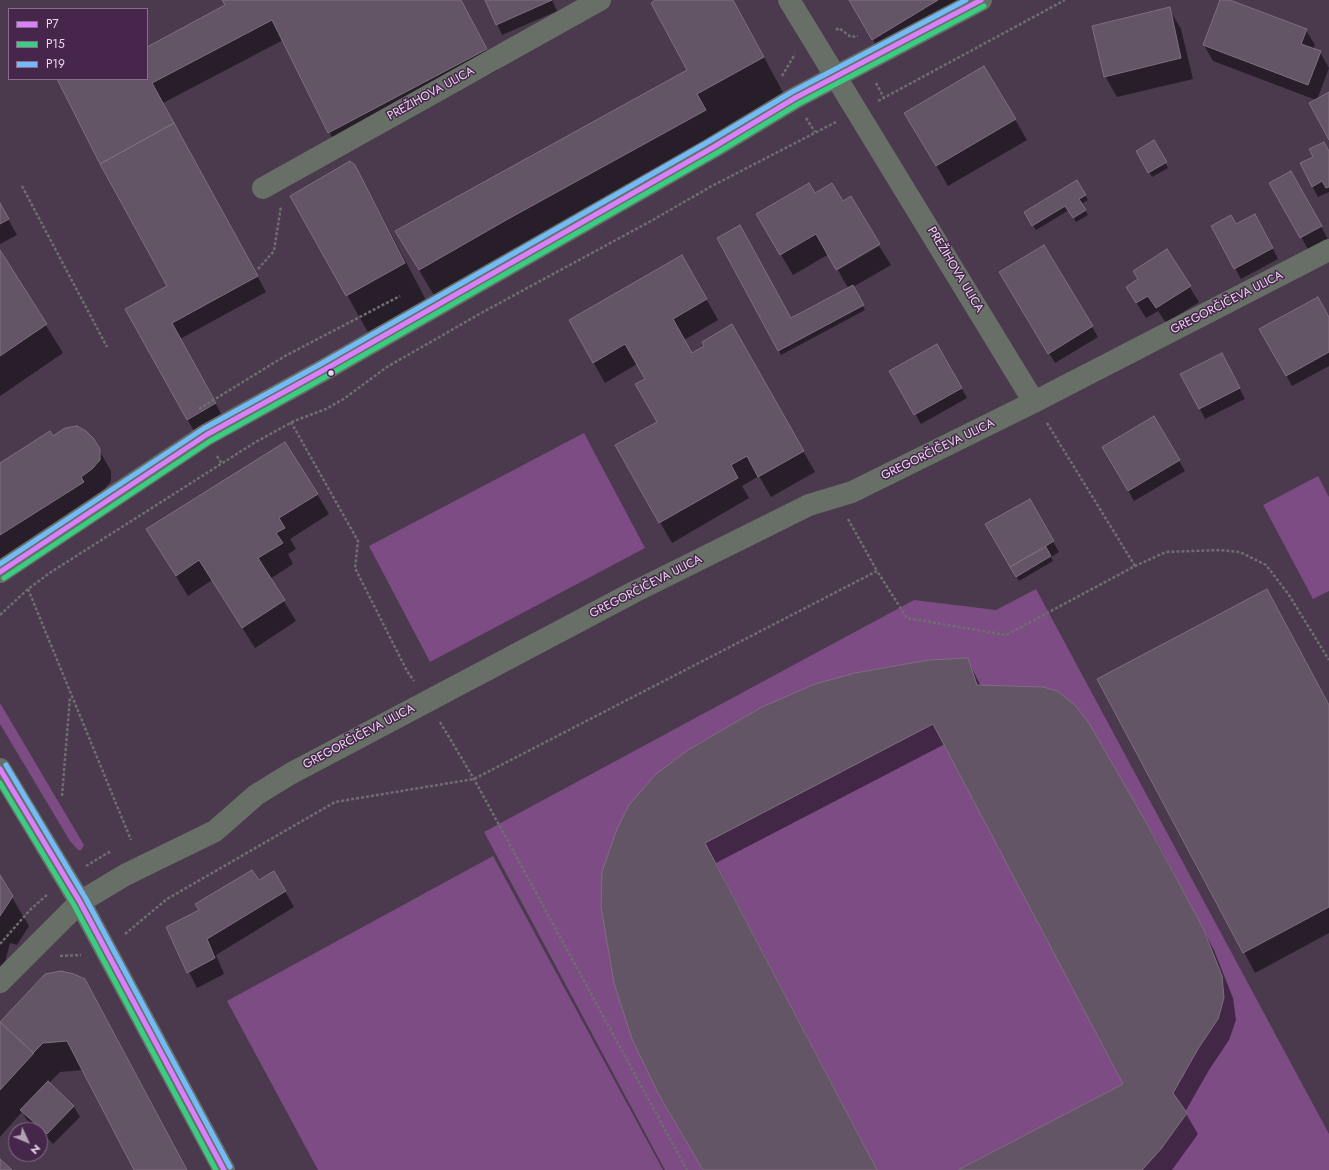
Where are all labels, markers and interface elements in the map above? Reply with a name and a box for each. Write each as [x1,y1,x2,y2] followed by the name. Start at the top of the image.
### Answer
[8,8,148,80] legend
[46,15,59,33] text: P7
[46,35,65,53] text: P15
[46,55,65,73] text: P19
[385,64,477,124] street label: PREŽIHOVA ULICA
[924,225,986,315] street label: PREŽIHOVA ULICA
[1168,268,1286,338] street label: GREGORČIČEVA ULICA
[326,368,336,378] unlabelled marker
[879,416,997,484] street label: GREGORČIČEVA ULICA
[587,552,705,622] street label: GREGORČIČEVA ULICA
[301,701,417,773] street label: GREGORČIČEVA ULICA
[8,1122,48,1162] north arrow
[27,1141,45,1158] text: N

